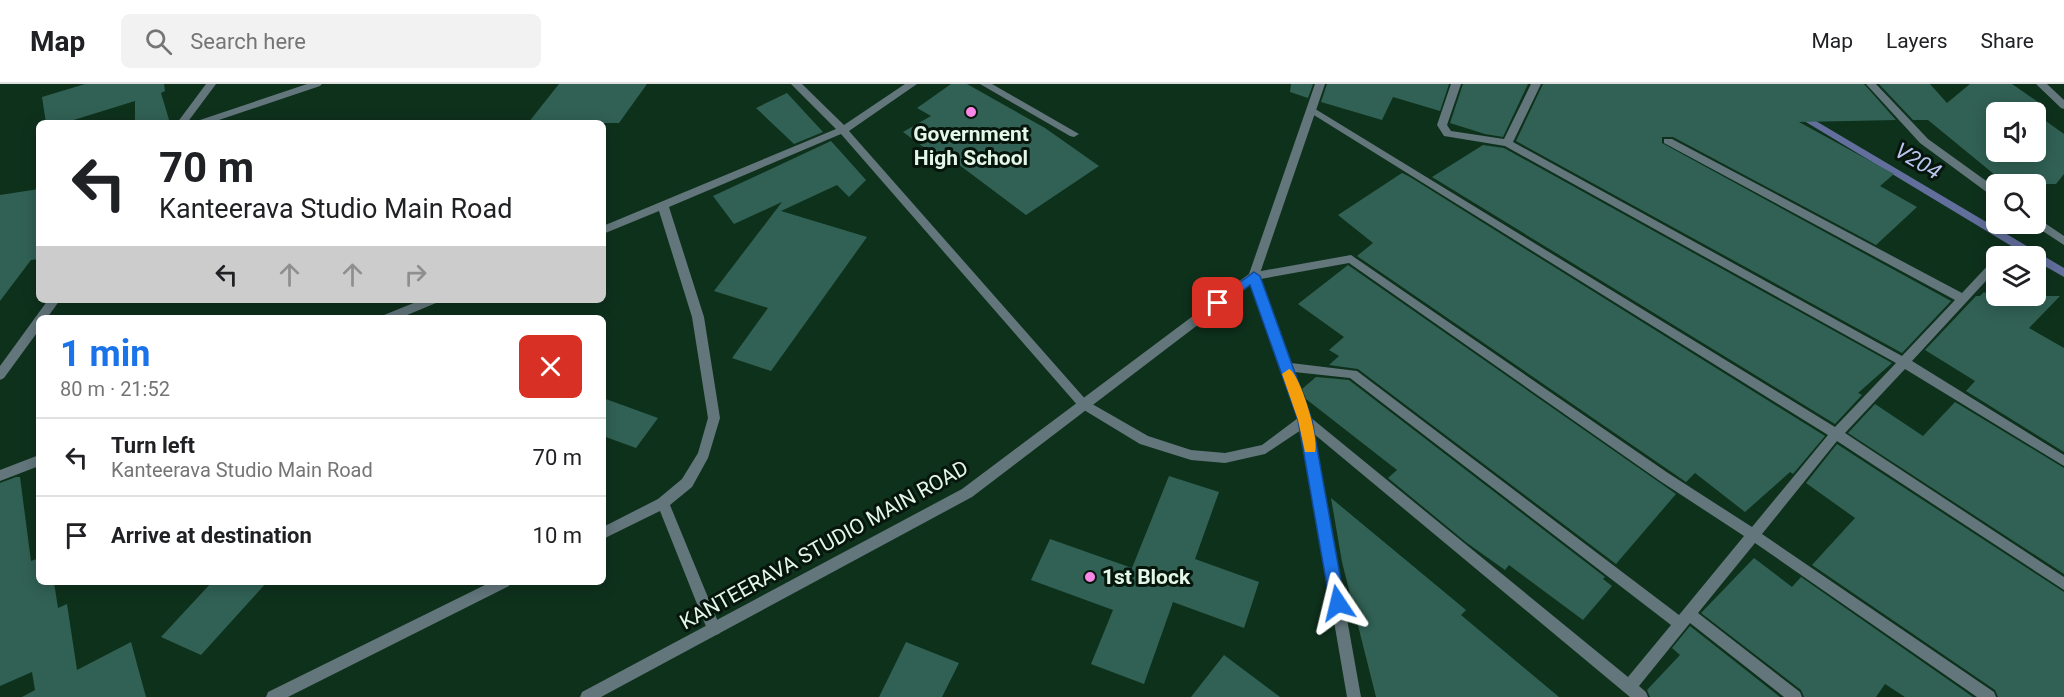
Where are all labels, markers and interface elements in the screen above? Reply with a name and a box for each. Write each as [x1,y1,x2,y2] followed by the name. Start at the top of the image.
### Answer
[121,14,541,68] search box
[30,25,85,58] text: Map
[142,25,175,58] icon: search
[190,29,306,54] text: Search here
[1811,29,1853,53] text: Map
[1886,29,1947,53] text: Layers
[1980,29,2034,53] text: Share
[1986,102,2046,306] map controls
[1986,102,2046,162] button: sound
[964,105,978,119] marker: Government High School
[913,122,1029,170] place label: Government High School
[1890,138,1946,184] water label: V204
[159,143,254,192] text: 70 m
[60,144,138,222] icon: left
[1986,174,2046,234] button: search
[159,193,512,225] text: Kanteerava Studio Main Road
[1986,246,2046,306] button: layers
[210,258,243,291] icon: left
[273,258,306,291] icon: ahead
[336,258,369,291] icon: ahead
[399,258,432,291] icon: right
[1192,277,1243,328] pin
[1201,286,1234,319] icon: arrive
[60,333,151,375] text: 1 min
[519,335,582,398] button: close
[60,377,170,401] text: 80 m · 21:52
[111,433,195,458] text: Turn left
[60,441,93,474] icon: left
[533,445,582,470] text: 70 m
[676,456,972,634] street label: KANTEERAVA STUDIO MAIN ROAD
[111,458,373,482] text: Kanteerava Studio Main Road
[60,519,93,552] icon: arrive
[111,523,312,548] text: Arrive at destination
[533,523,582,548] text: 10 m
[1102,565,1191,589] place label: 1st Block
[1083,570,1097,584] marker: 1st Block
[1306,571,1370,635] position arrow

